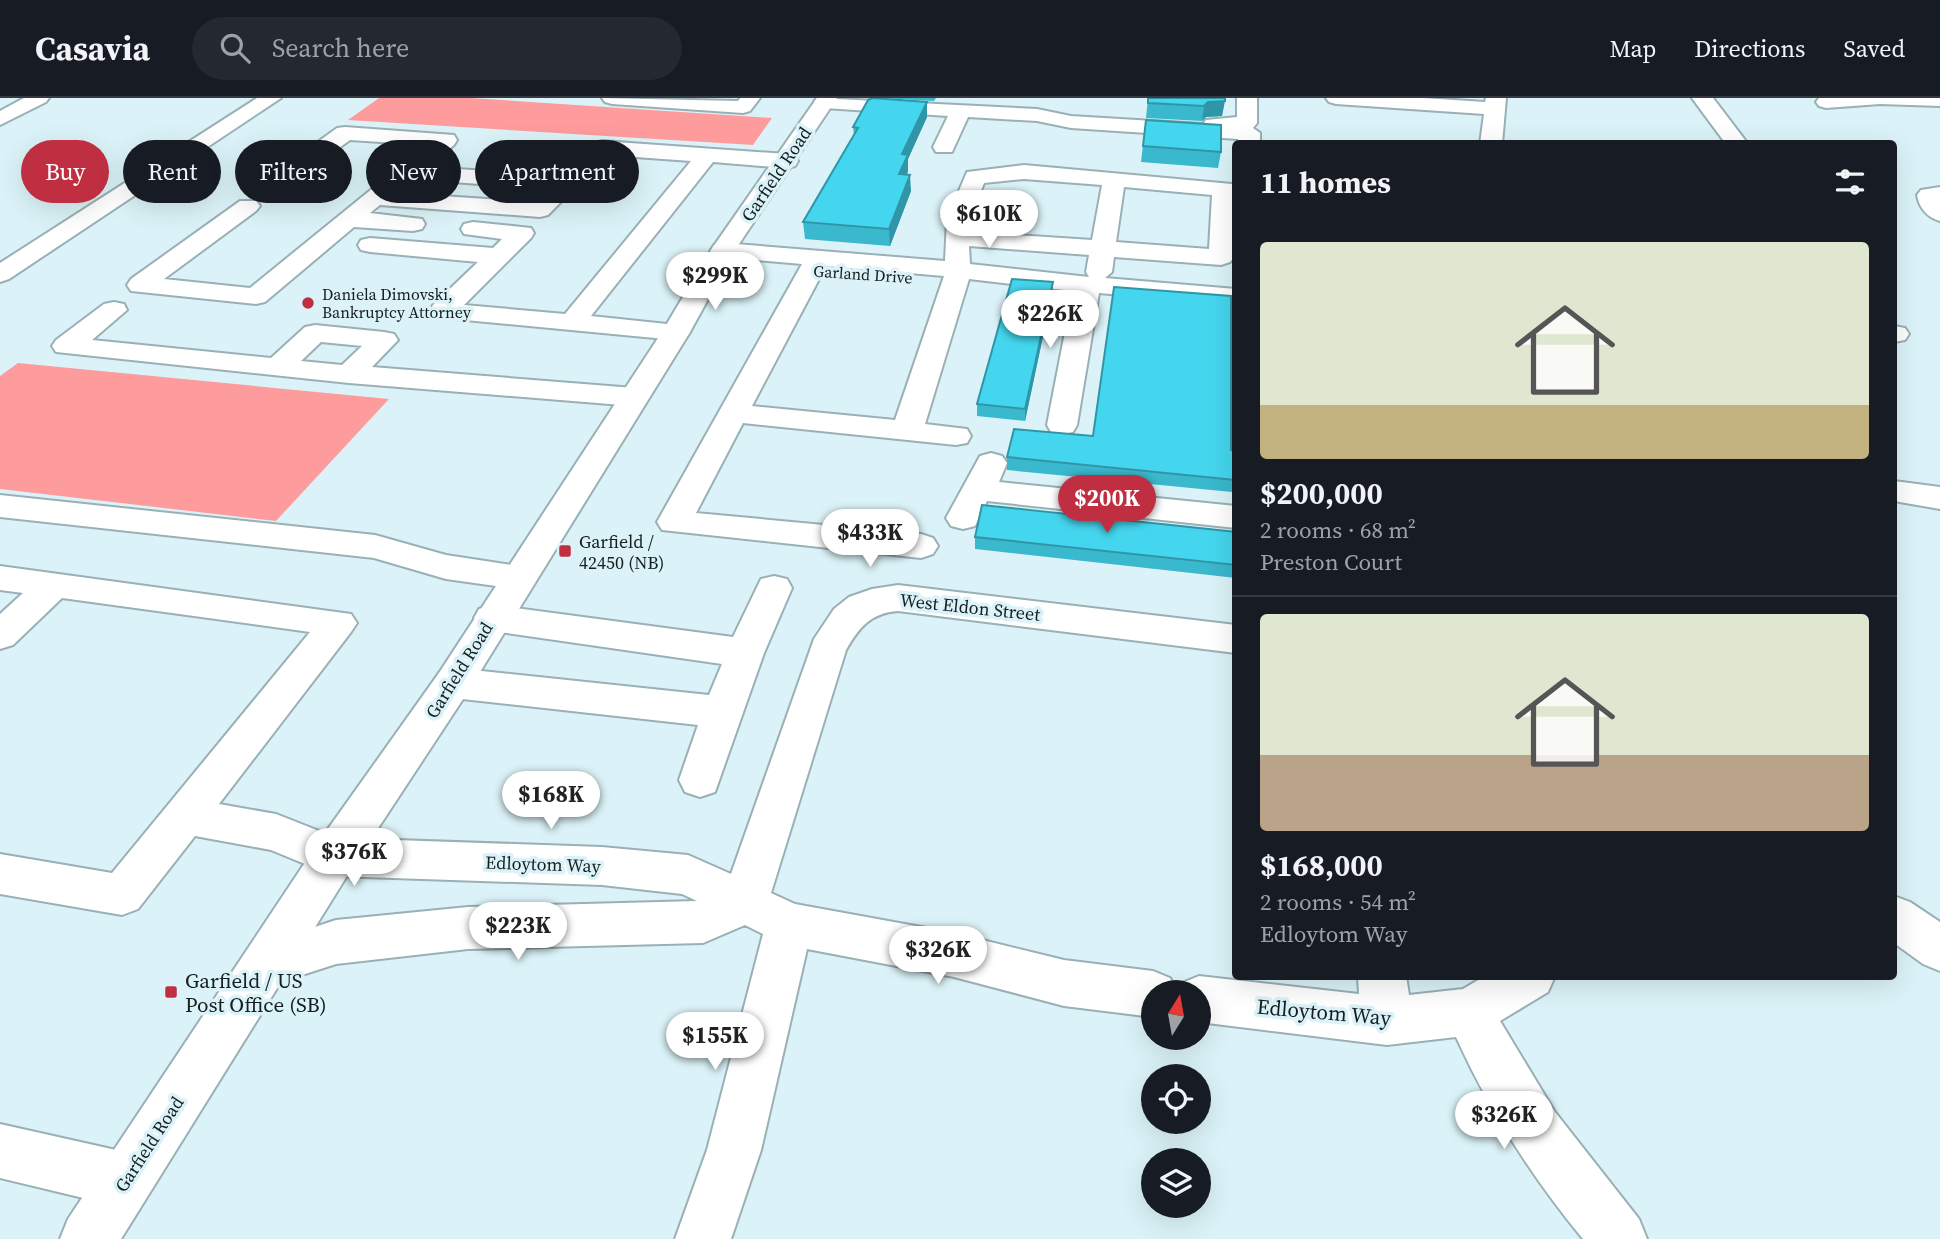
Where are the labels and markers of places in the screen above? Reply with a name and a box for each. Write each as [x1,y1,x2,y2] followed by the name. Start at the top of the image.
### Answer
[940,190,1038,250] pin: $610K
[666,252,764,312] pin: $299K
[322,283,472,323] place label: Daniela Dimovski, Bankruptcy Attorney
[1001,290,1099,350] pin: $226K
[300,295,316,311] marker: Daniela Dimovski, Bankruptcy Attorney
[1058,476,1156,535] pin: $200K
[821,510,919,569] pin: $433K
[579,529,664,575] place label: Garfield / 42450 (NB)
[557,543,573,559] marker: Garfield / 42450 (NB)
[502,772,600,831] pin: $168K
[305,828,403,888] pin: $376K
[469,902,567,962] pin: $223K
[889,926,987,986] pin: $326K
[185,966,327,1019] place label: Garfield / US Post Office (SB)
[163,984,179,1000] marker: Garfield / US Post Office (SB)
[666,1012,764,1072] pin: $155K
[1455,1091,1553,1151] pin: $326K

